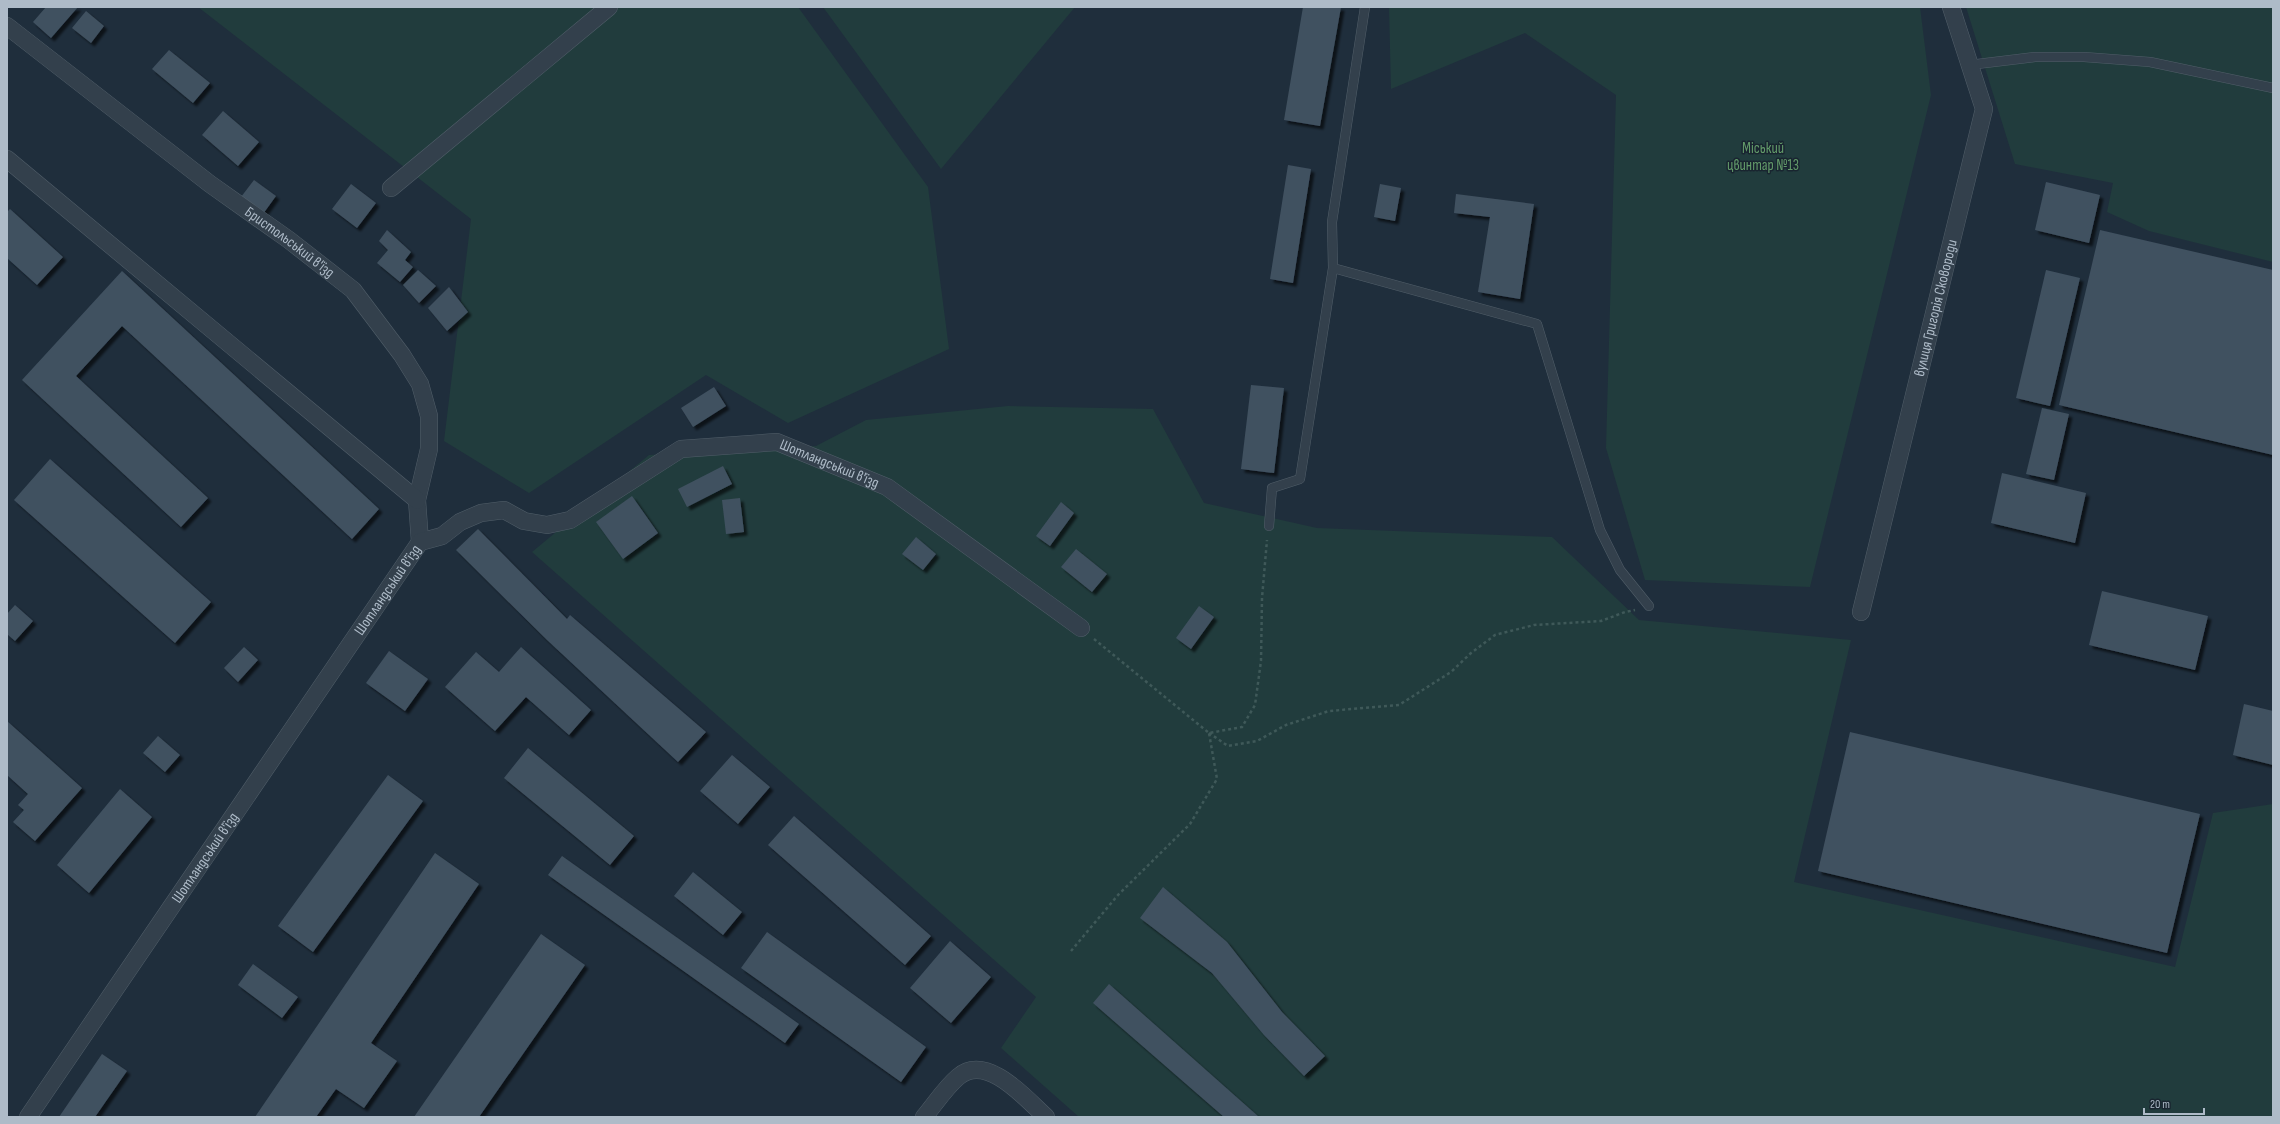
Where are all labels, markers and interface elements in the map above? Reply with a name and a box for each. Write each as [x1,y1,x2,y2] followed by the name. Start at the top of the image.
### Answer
[1727,139,1799,175] park label: Міський цвинтар №13
[241,203,338,282] street label: Бристольський в'їзд
[1910,238,1962,379] street label: вулиця Григорія Сковороди
[777,435,882,493] street label: Шотландський в'їзд
[350,541,425,639] street label: Шотландський в'їзд
[168,809,243,907] street label: Шотландський в'їзд
[2144,1090,2204,1116] scale bar
[2150,1097,2170,1112] text: 20 m

